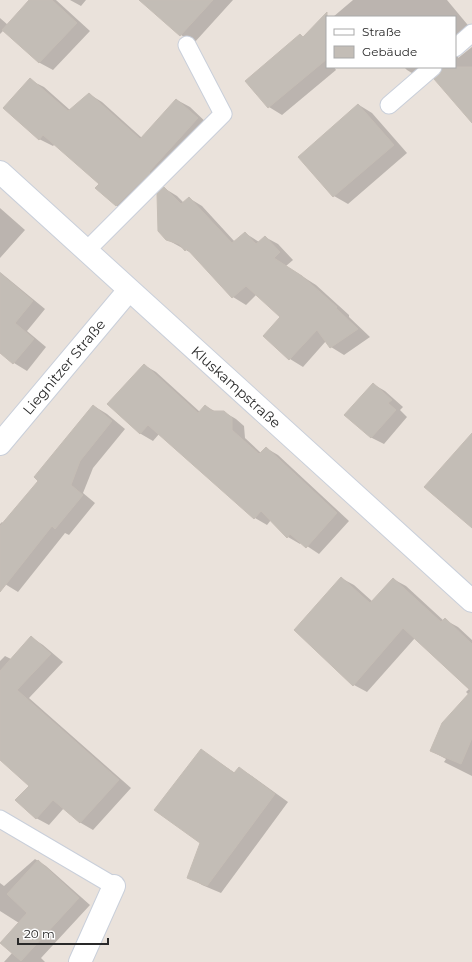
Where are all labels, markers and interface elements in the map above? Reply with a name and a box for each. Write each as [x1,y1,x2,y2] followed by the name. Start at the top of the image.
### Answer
[326,16,456,68] legend
[362,24,401,39] text: Straße
[362,44,417,59] text: Gebäude
[19,316,109,418] street label: Liegnitzer Straße
[187,342,285,432] street label: Kluskampstraße
[18,920,108,946] scale bar
[24,926,55,941] text: 20 m

